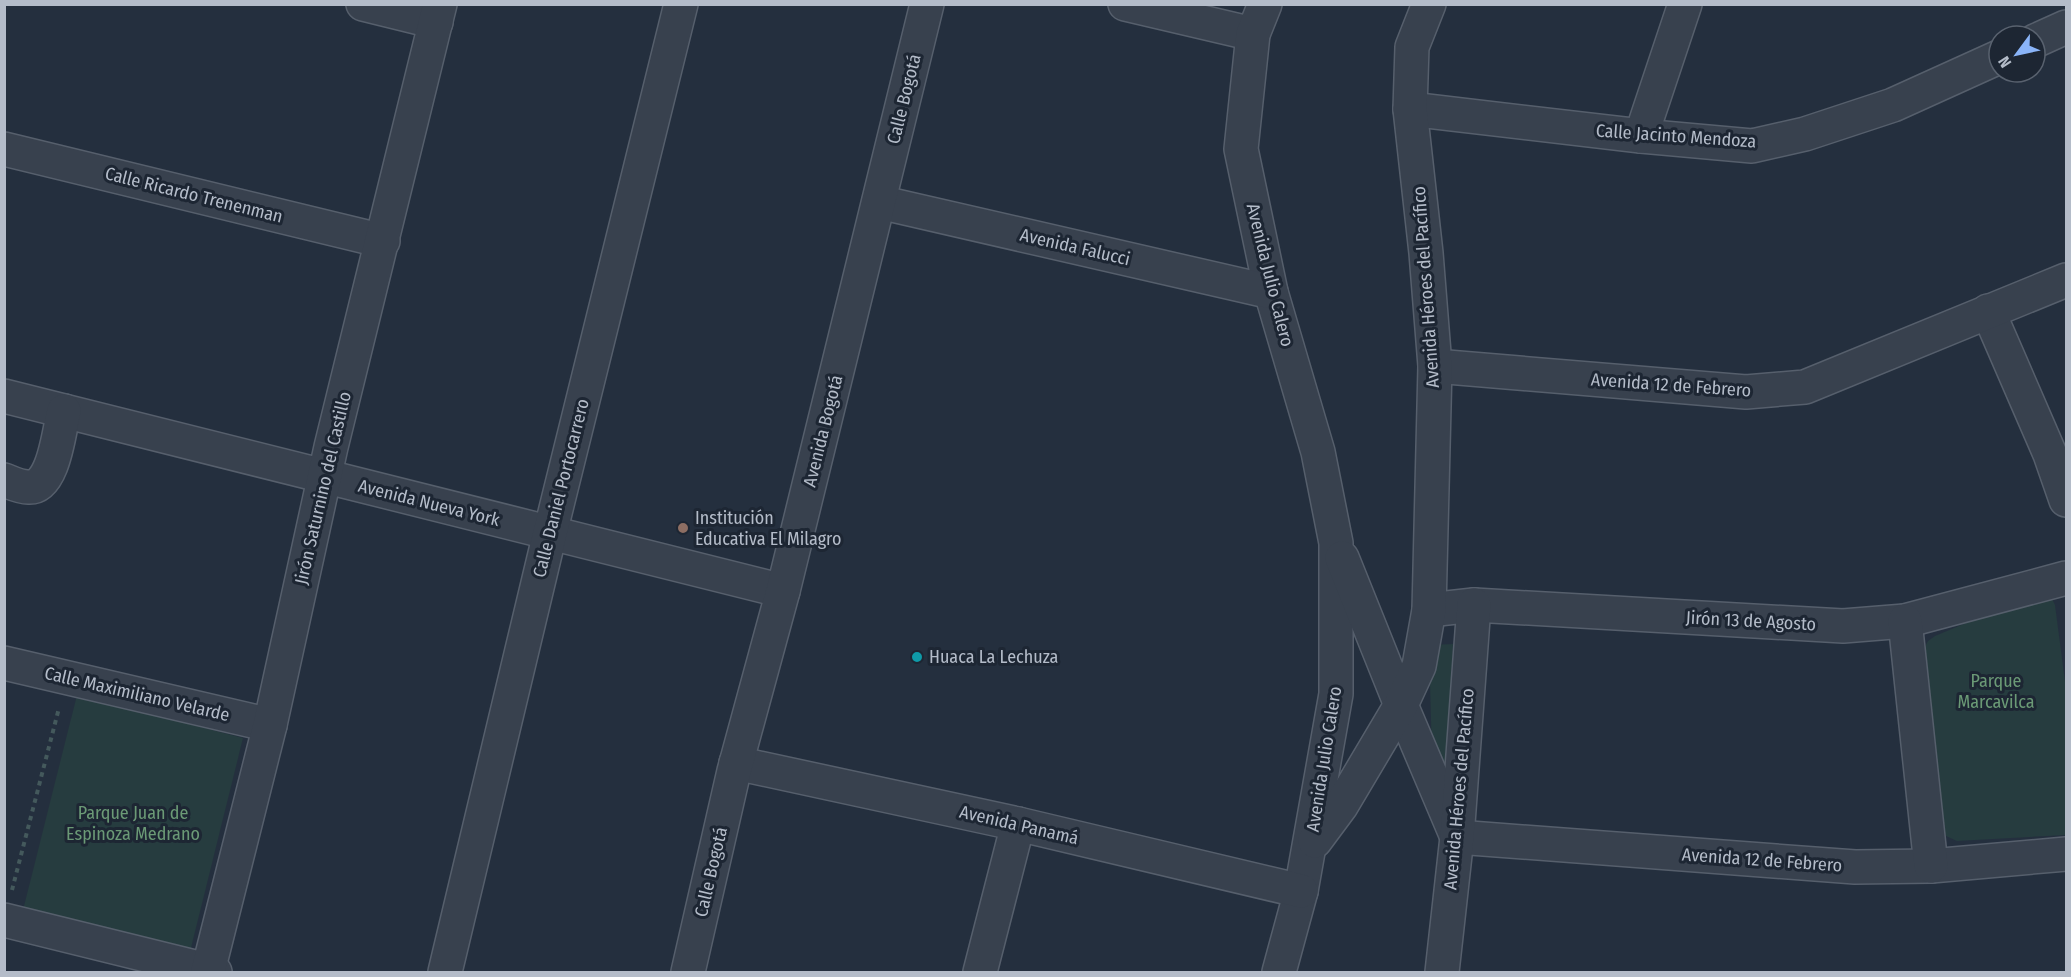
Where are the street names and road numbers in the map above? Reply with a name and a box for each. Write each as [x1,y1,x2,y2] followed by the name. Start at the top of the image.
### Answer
[882,52,926,146] street label: Calle Bogotá
[1595,119,1757,153] street label: Calle Jacinto Mendoza
[103,162,285,228] street label: Calle Ricardo Trenenman
[1408,185,1444,389] street label: Avenida Héroes del Pacífico
[1242,201,1298,349] street label: Avenida Julio Calero
[1018,224,1132,270] street label: Avenida Falucci
[1590,368,1752,402] street label: Avenida 12 de Febrero
[798,373,848,489] street label: Avenida Bogotá
[290,389,356,587] street label: Jirón Saturnino del Castillo
[528,396,594,580] street label: Calle Daniel Portocarrero
[356,475,503,531] street label: Avenida Nueva York
[1685,607,1817,635] street label: Jirón 13 de Agosto
[42,662,232,726] street label: Calle Maximiliano Velarde
[1302,685,1346,833] street label: Avenida Julio Calero
[1439,687,1479,891] street label: Avenida Héroes del Pacífico
[957,801,1081,849] street label: Avenida Panamá
[690,825,732,919] street label: Calle Bogotá
[1681,843,1843,877] street label: Avenida 12 de Febrero

